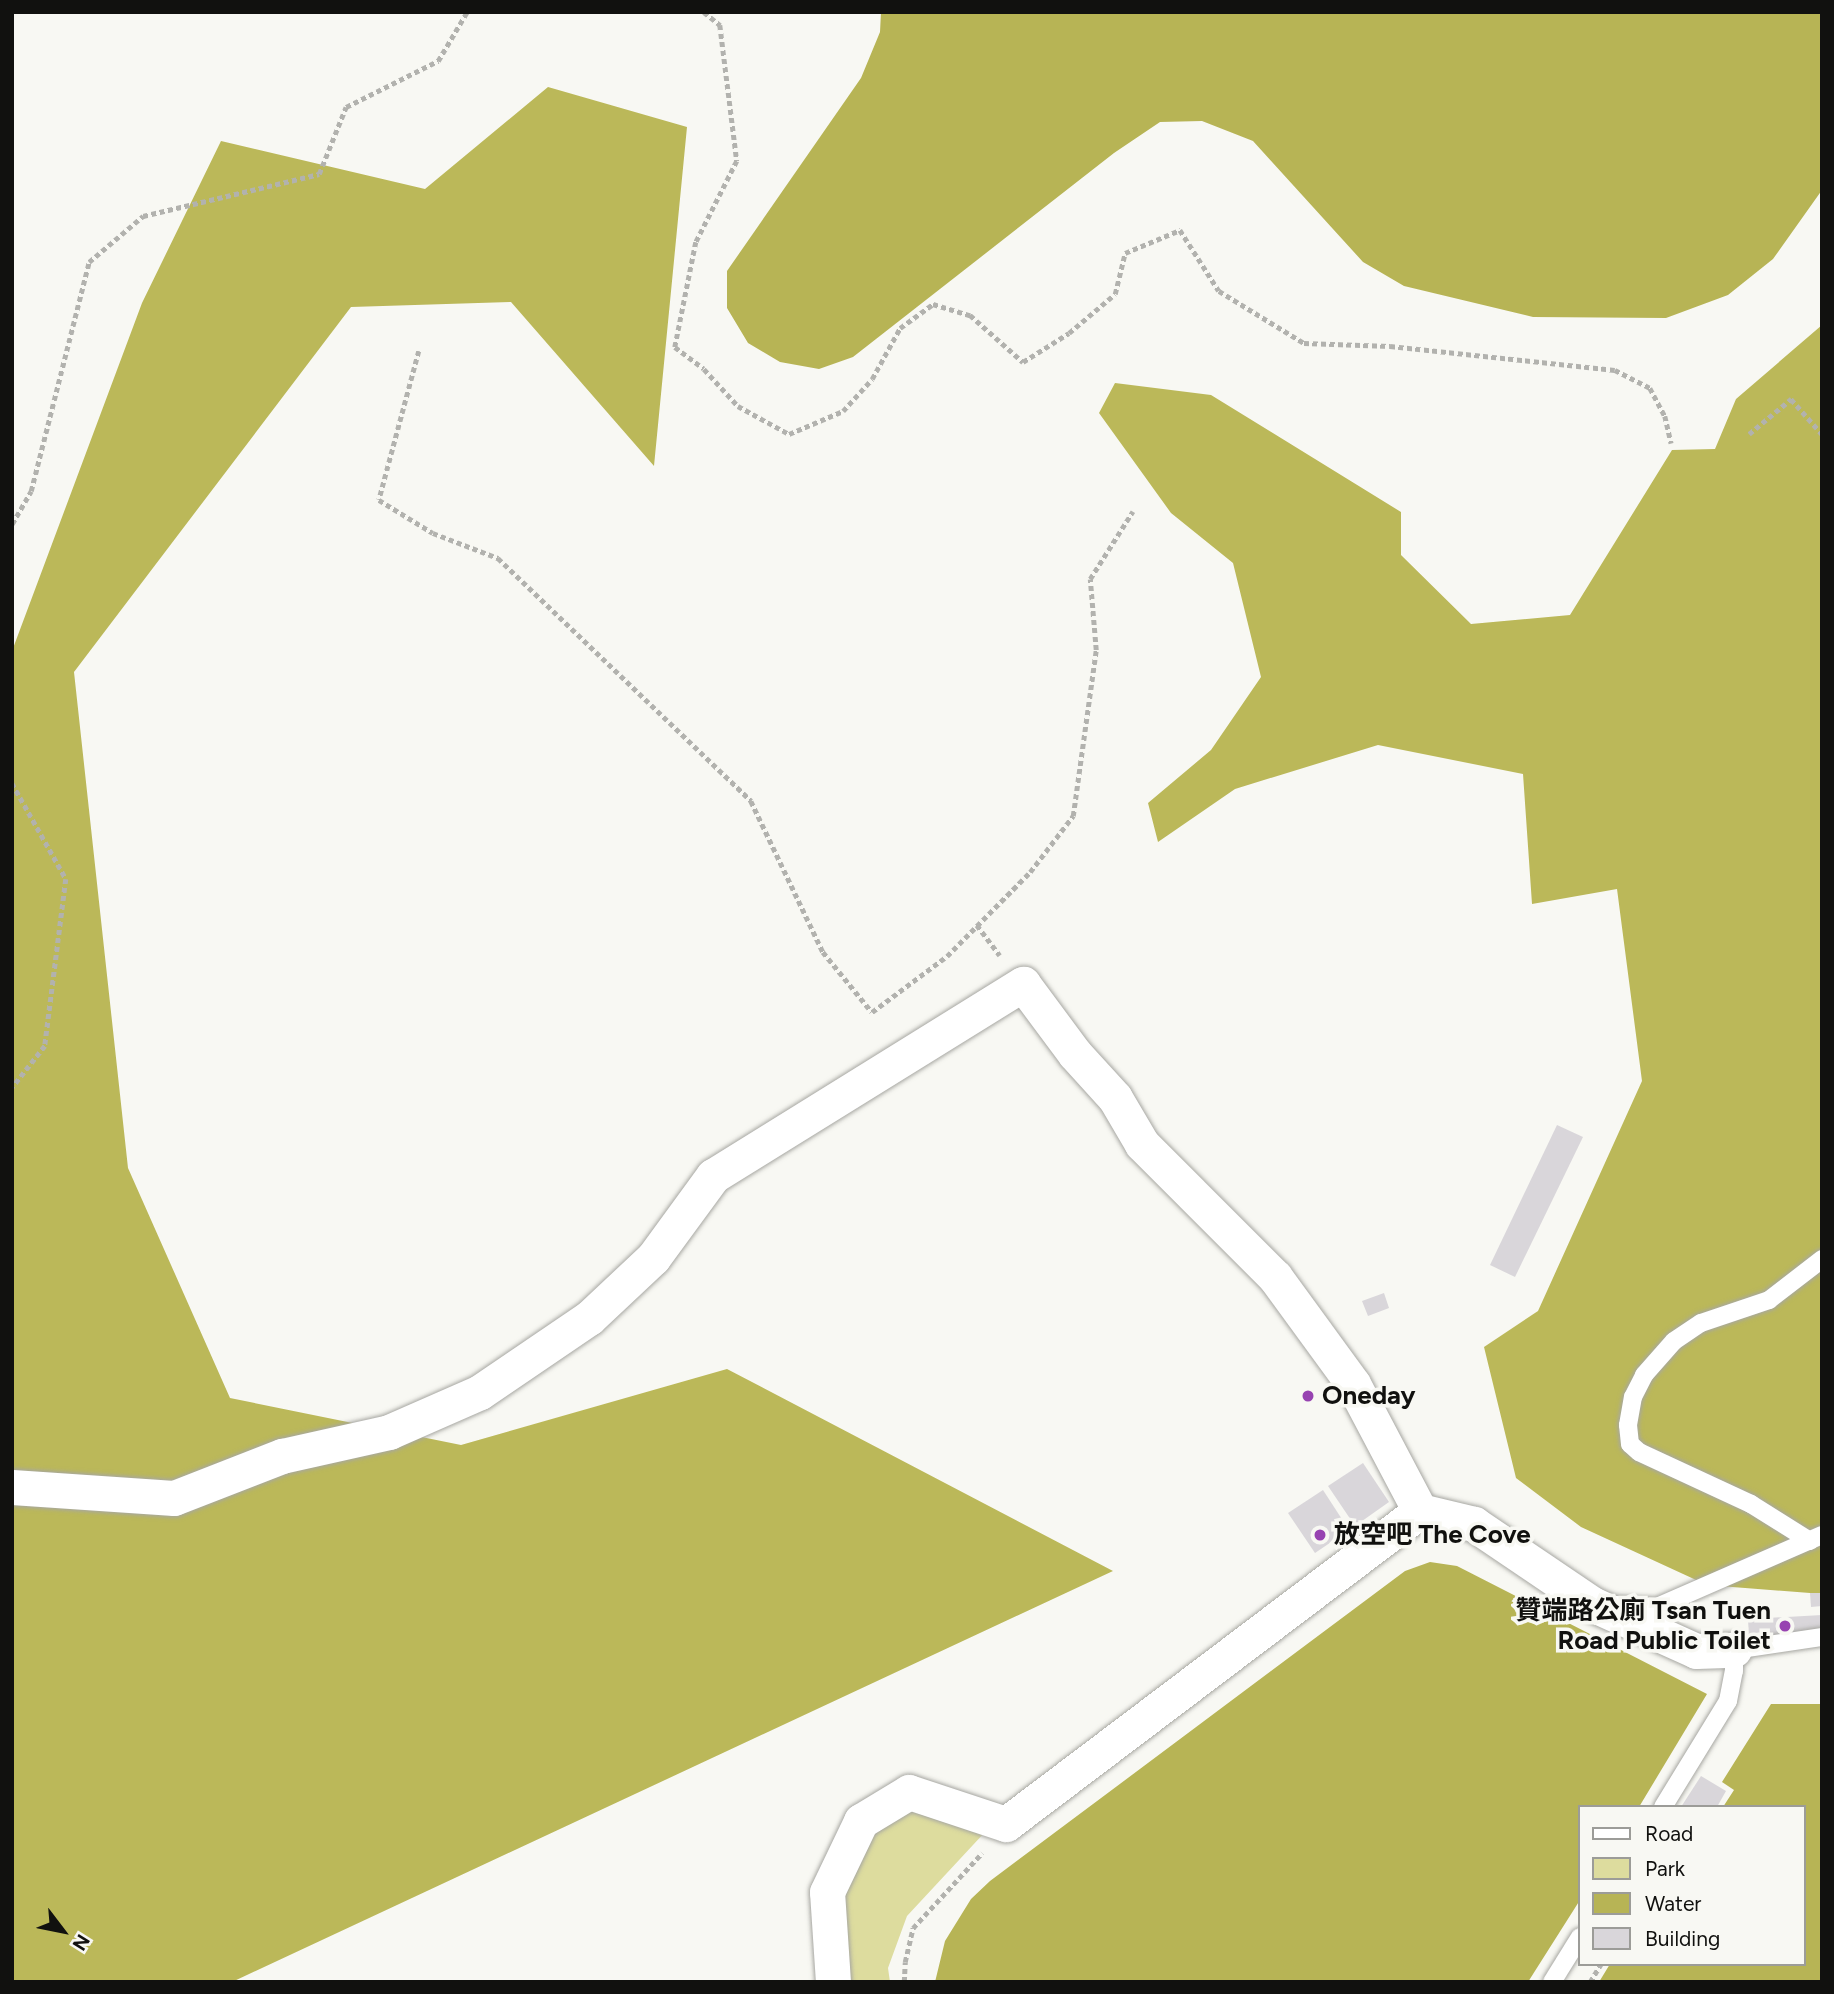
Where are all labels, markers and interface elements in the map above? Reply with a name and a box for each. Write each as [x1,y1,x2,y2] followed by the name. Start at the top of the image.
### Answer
[1322,1380,1416,1412] place label: Oneday
[1300,1388,1316,1404] marker: Oneday
[1334,1519,1531,1551] place label: 放空吧 The Cove
[1312,1527,1328,1543] marker: 放空吧 The Cove
[1516,1595,1771,1656] place label: 贊端路公廁 Tsan Tuen Road Public Toilet
[1777,1618,1793,1634] marker: 贊端路公廁 Tsan Tuen Road Public Toilet
[1578,1805,1806,1966] legend
[1645,1821,1693,1846] text: Road
[1645,1856,1685,1881] text: Park
[1645,1891,1701,1916] text: Water
[28,1896,98,1966] north arrow
[1645,1926,1720,1951] text: Building
[68,1930,95,1955] text: N

